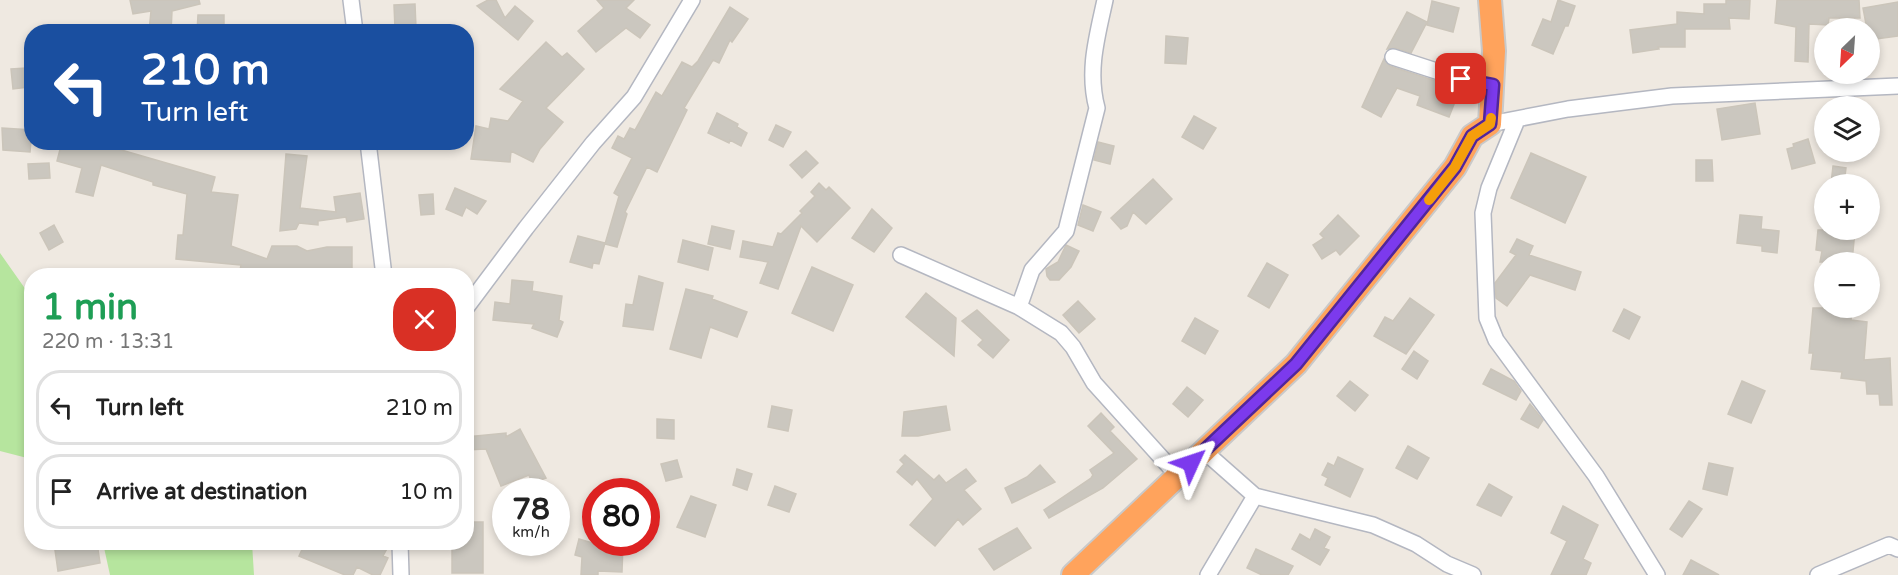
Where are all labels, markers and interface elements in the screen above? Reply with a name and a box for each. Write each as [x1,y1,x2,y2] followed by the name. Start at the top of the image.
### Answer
[1814,18,1880,84] north arrow
[1814,18,1880,318] map controls
[141,45,270,96] text: 210 m
[42,48,120,126] icon: left
[1435,53,1486,104] pin
[1444,62,1477,95] icon: arrive
[141,96,248,129] text: Turn left
[1814,96,1880,162] button: layers
[1814,174,1880,240] button: +
[1814,252,1880,318] button: −
[42,286,138,329] text: 1 min
[393,288,456,351] button: close
[42,330,174,354] text: 220 m · 13:31
[45,391,78,424] icon: left
[96,395,184,421] text: Turn left
[386,395,453,421] text: 210 m
[1159,431,1223,495] position arrow
[45,475,78,508] icon: arrive
[582,478,660,556] speed limit sign: 80
[96,479,307,505] text: Arrive at destination
[399,479,453,505] text: 10 m
[512,491,550,528] text: 78
[512,523,550,541] text: km/h

